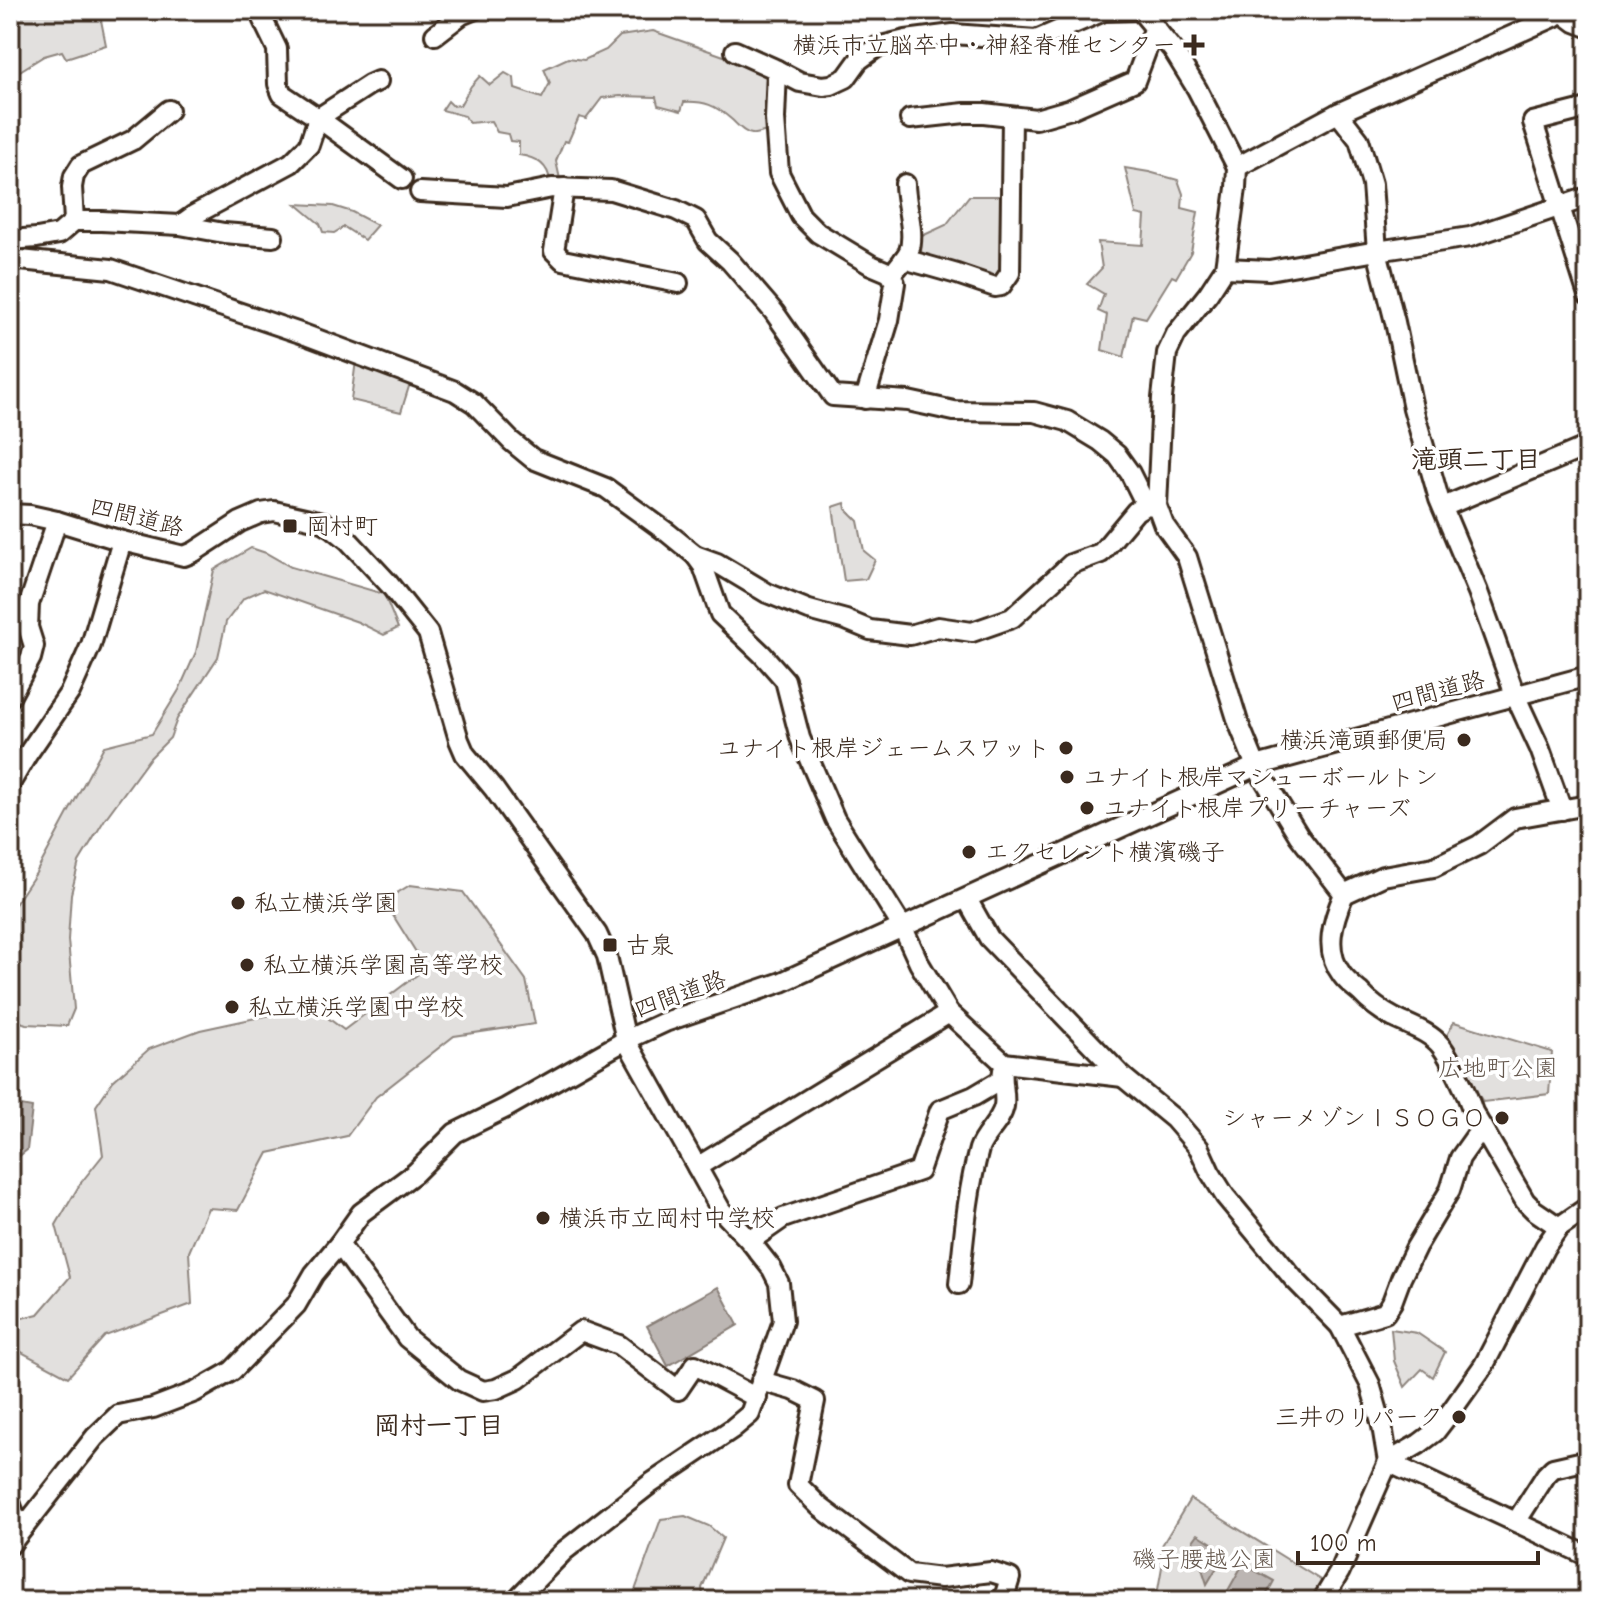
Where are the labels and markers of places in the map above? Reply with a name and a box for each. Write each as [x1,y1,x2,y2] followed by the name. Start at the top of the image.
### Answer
[793,31,1176,59] place label: 横浜市立脳卒中・神経脊椎センター
[1183,34,1205,56] marker: 横浜市立脳卒中・神経脊椎センター
[306,512,378,540] place label: 岡村町
[281,517,299,535] marker: 岡村町
[1280,726,1448,754] place label: 横浜滝頭郵便局
[1455,731,1473,749] marker: 横浜滝頭郵便局
[717,734,1050,762] place label: ユナイト根岸ジェームスワット
[1057,739,1075,757] marker: ユナイト根岸ジェームスワット
[1083,763,1438,791] place label: ユナイト根岸マシューボールトン
[1058,768,1076,786] marker: ユナイト根岸マシューボールトン
[1103,794,1411,822] place label: ユナイト根岸プリーチャーズ
[1078,799,1096,817] marker: ユナイト根岸プリーチャーズ
[985,838,1225,866] place label: エクセレント横濱磯子
[960,843,978,861] marker: エクセレント横濱磯子
[254,889,398,917] place label: 私立横浜学園
[229,894,247,912] marker: 私立横浜学園
[626,931,674,959] place label: 古泉
[601,936,619,954] marker: 古泉
[263,951,503,979] place label: 私立横浜学園高等学校
[238,956,256,974] marker: 私立横浜学園高等学校
[248,993,464,1021] place label: 私立横浜学園中学校
[223,998,241,1016] marker: 私立横浜学園中学校
[1222,1104,1486,1132] place label: シャーメゾンＩＳＯＧＯ
[1493,1109,1511,1127] marker: シャーメゾンＩＳＯＧＯ
[559,1204,775,1232] place label: 横浜市立岡村中学校
[534,1209,552,1227] marker: 横浜市立岡村中学校
[1275,1403,1443,1431] place label: 三井のリパーク
[1450,1408,1468,1426] marker: 三井のリパーク

